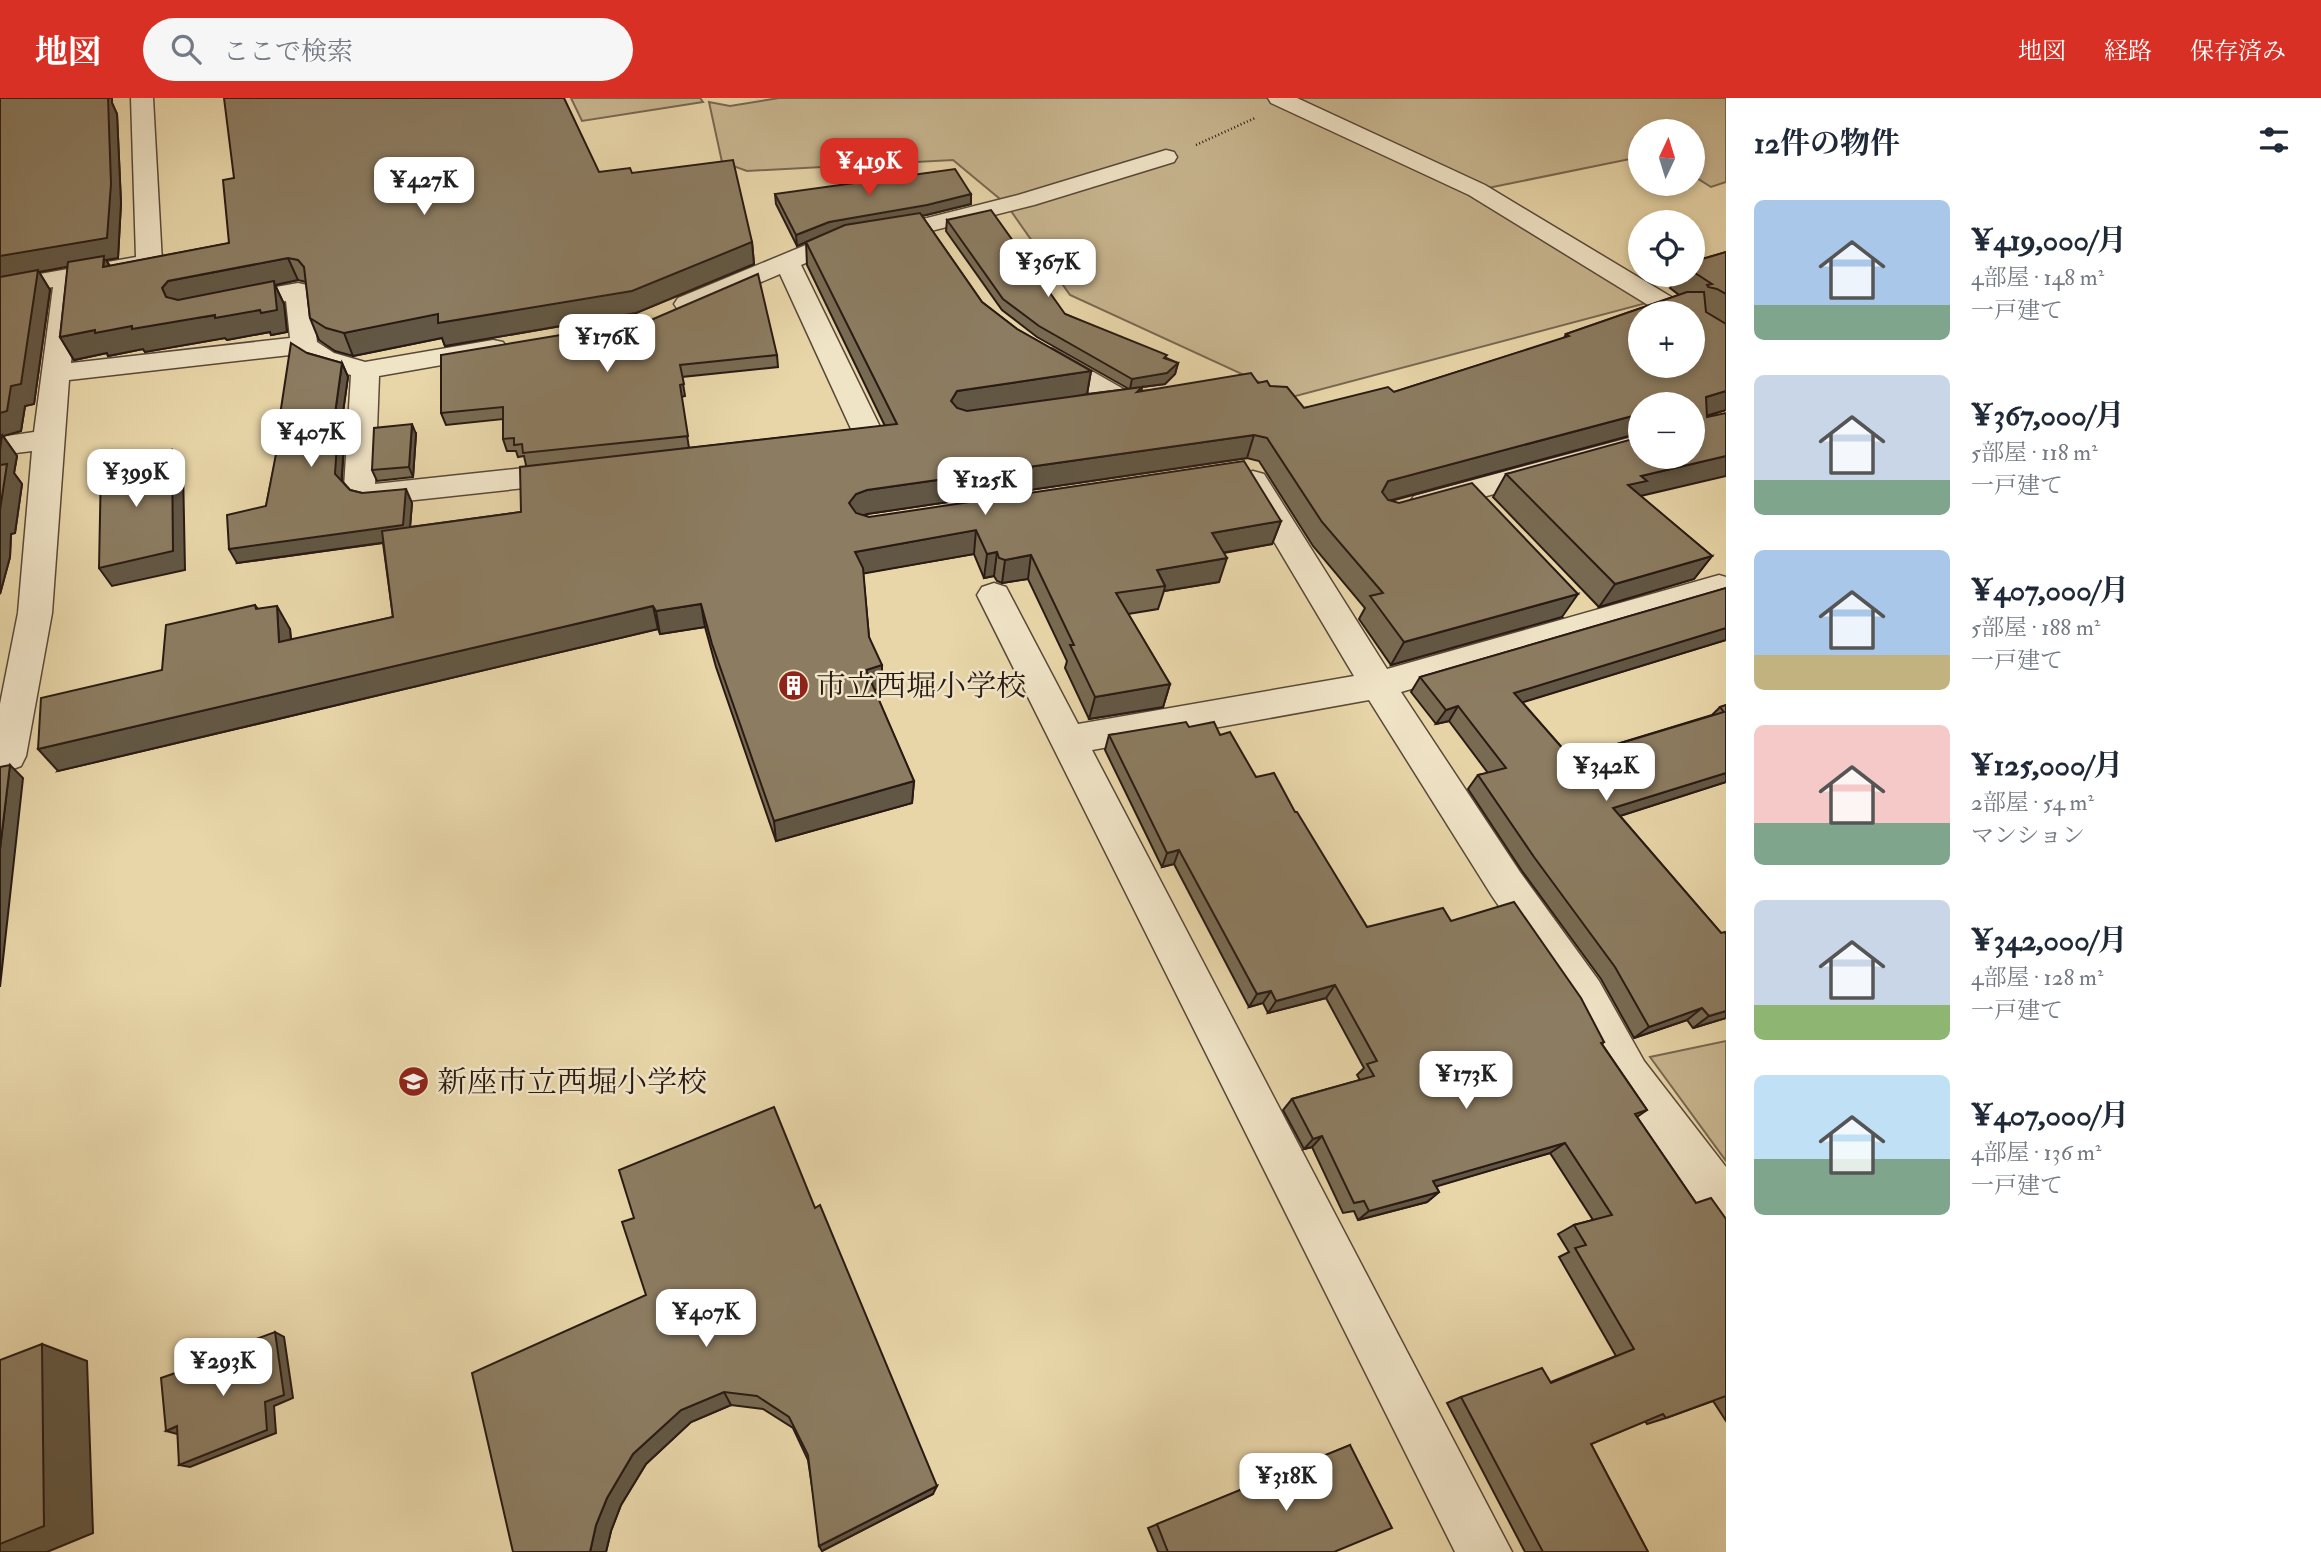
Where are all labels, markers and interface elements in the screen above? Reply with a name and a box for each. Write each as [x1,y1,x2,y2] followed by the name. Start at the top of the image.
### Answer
[143,18,633,81] search box
[167,30,205,68] icon: search
[35,32,101,73] text: 地図
[223,36,353,68] text: ここで検索
[2018,36,2066,67] text: 地図
[2104,36,2152,67] text: 経路
[2190,36,2286,67] text: 保存済み
[1628,119,1704,196] north arrow
[1628,119,1705,469] map controls
[2255,121,2293,159] icon: filters
[1754,125,1900,162] text: 12件の物件
[820,139,918,198] pin: ¥419K
[836,146,902,175] text: ¥419K
[375,158,473,217] pin: ¥427K
[390,165,458,194] text: ¥427K
[1628,210,1705,287] button: locate
[1971,222,2127,259] text: ¥419,000/月
[1810,228,1894,312] icon: home
[999,240,1097,299] pin: ¥367K
[1016,247,1080,276] text: ¥367K
[1971,263,2104,292] text: 4部屋 · 148 m²
[1971,296,2063,325] text: 一戸建て
[1628,301,1705,378] button: +
[558,314,656,374] pin: ¥176K
[575,322,639,351] text: ¥176K
[1628,392,1705,469] button: −
[1971,397,2124,434] text: ¥367,000/月
[1810,403,1894,487] icon: home
[262,410,360,469] pin: ¥407K
[277,417,345,446] text: ¥407K
[1971,438,2098,467] text: 5部屋 · 118 m²
[87,450,185,509] pin: ¥399K
[103,457,169,486] text: ¥399K
[936,458,1034,517] pin: ¥125K
[953,465,1017,494] text: ¥125K
[1971,471,2063,500] text: 一戸建て
[1971,572,2129,609] text: ¥407,000/月
[1810,578,1894,662] icon: home
[1971,613,2100,642] text: 5部屋 · 188 m²
[1971,646,2063,675] text: 一戸建て
[816,668,1026,705] place label: 市立西堀小学校
[776,669,810,703] building icon: 市立西堀小学校
[1557,744,1655,803] pin: ¥342K
[1971,747,2123,784] text: ¥125,000/月
[1573,751,1639,780] text: ¥342K
[1810,753,1894,837] icon: home
[1971,788,2094,817] text: 2部屋 · 54 m²
[1971,821,2085,850] text: マンション
[1971,922,2127,959] text: ¥342,000/月
[1810,928,1894,1012] icon: home
[1971,963,2103,992] text: 4部屋 · 128 m²
[1971,996,2063,1025] text: 一戸建て
[1417,1052,1515,1111] pin: ¥173K
[1436,1059,1496,1088] text: ¥173K
[437,1064,707,1101] place label: 新座市立西堀小学校
[397,1065,431,1099] school or university icon: 新座市立西堀小学校
[1971,1097,2129,1134] text: ¥407,000/月
[1810,1103,1894,1187] icon: home
[1971,1138,2101,1167] text: 4部屋 · 136 m²
[1971,1171,2063,1200] text: 一戸建て
[657,1290,755,1349] pin: ¥407K
[672,1297,740,1326] text: ¥407K
[174,1338,272,1398] pin: ¥293K
[190,1346,256,1375] text: ¥293K
[1237,1454,1335,1513] pin: ¥318K
[1255,1461,1317,1490] text: ¥318K

